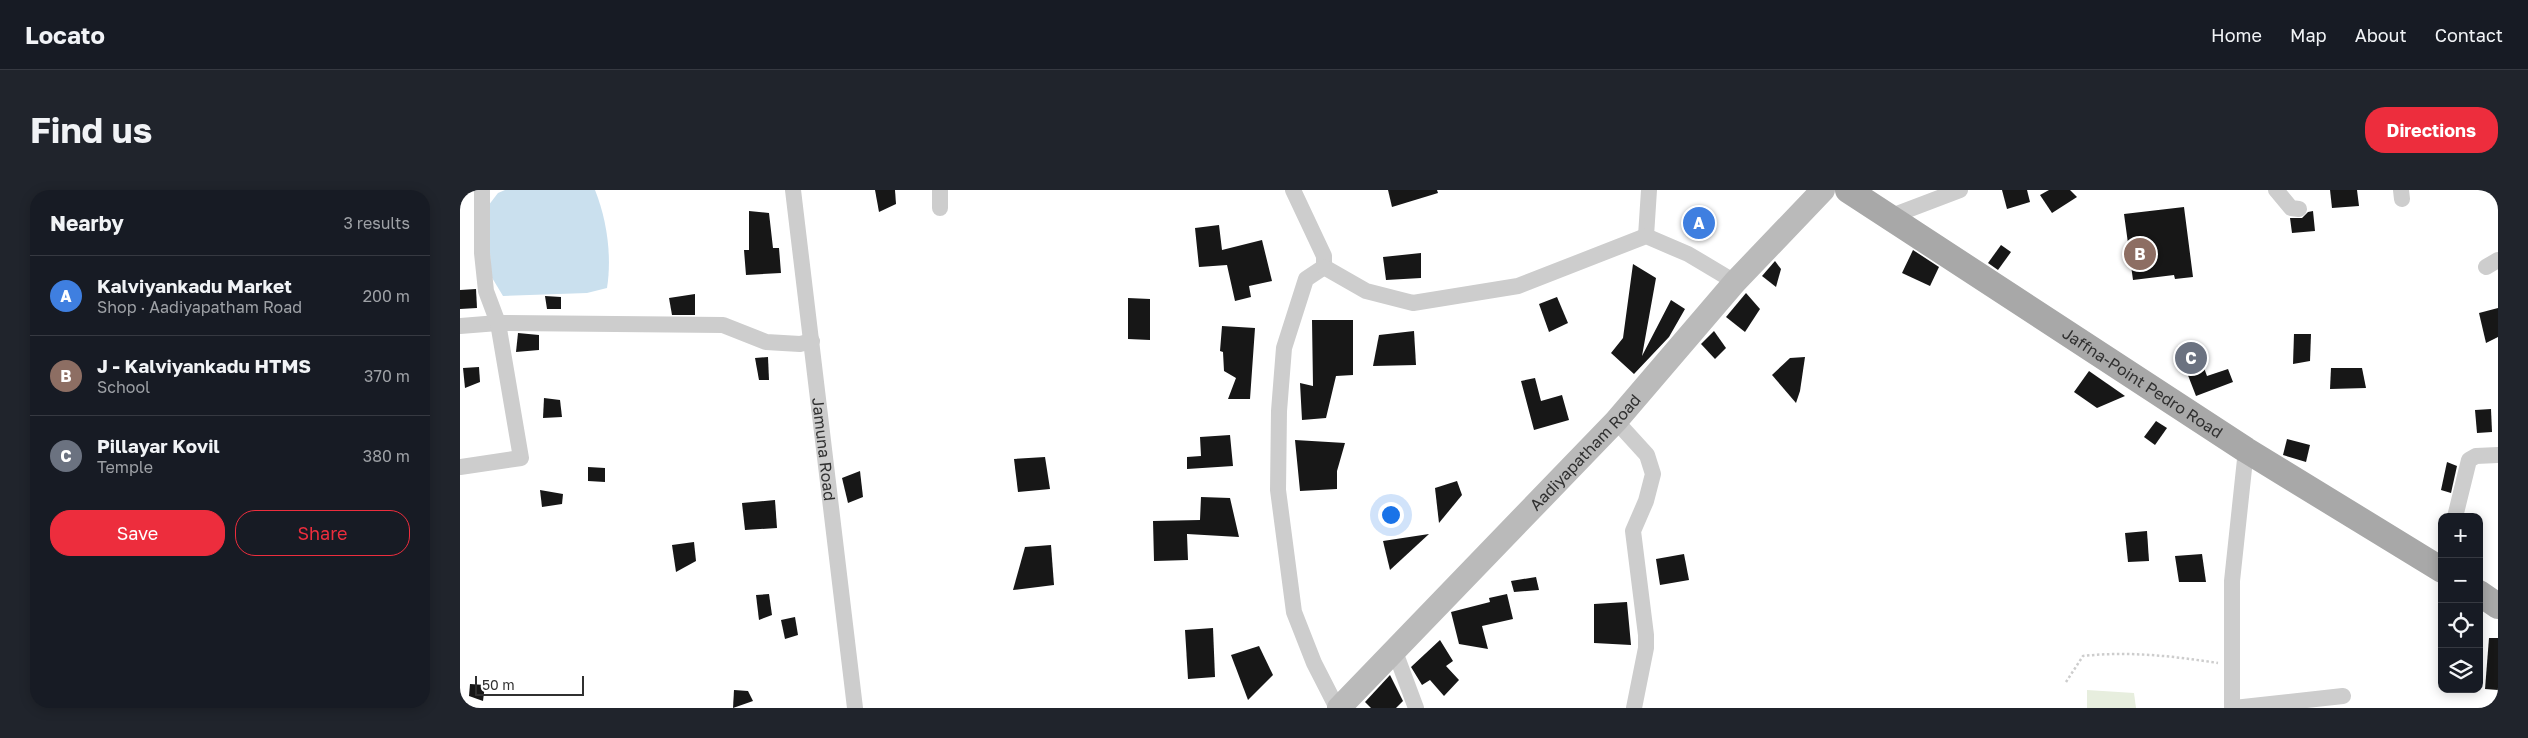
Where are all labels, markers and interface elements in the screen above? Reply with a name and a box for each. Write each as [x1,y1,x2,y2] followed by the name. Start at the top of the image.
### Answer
[25,20,105,49] text: Locato
[2211,24,2262,46] text: Home
[2290,24,2327,46] text: Map
[2355,24,2407,46] text: About
[2435,24,2503,46] text: Contact
[2365,107,2498,153] button: Directions
[30,109,152,151] text: Find us
[1683,204,1715,242] pin: A
[50,210,124,236] text: Nearby
[343,213,410,233] text: 3 results
[2124,235,2156,273] pin: B
[97,274,292,297] text: Kalviyankadu Market
[60,286,72,306] text: A
[363,286,410,306] text: 200 m
[97,297,302,317] text: Shop · Aadiyapatham Road
[2059,323,2227,442] street label: Jaffna-Point Pedro Road
[2175,339,2207,377] pin: C
[97,354,311,377] text: J - Kalviyankadu HTMS
[60,366,72,386] text: B
[364,366,410,386] text: 370 m
[97,377,150,397] text: School
[1525,390,1645,515] street label: Aadiyapatham Road
[808,396,840,502] street label: Jamuna Road
[97,434,220,457] text: Pillayar Kovil
[60,446,72,466] text: C
[363,446,410,466] text: 380 m
[97,457,153,477] text: Temple
[1378,502,1404,528] your location
[50,510,225,556] button: Save
[235,510,410,556] button: Share
[2438,513,2483,693] map controls
[2438,513,2483,558] button: +
[2438,558,2483,603] button: −
[2438,603,2483,648] button: locate
[2438,648,2483,693] button: layers
[475,673,584,696] scale bar
[482,676,515,693] text: 50 m

